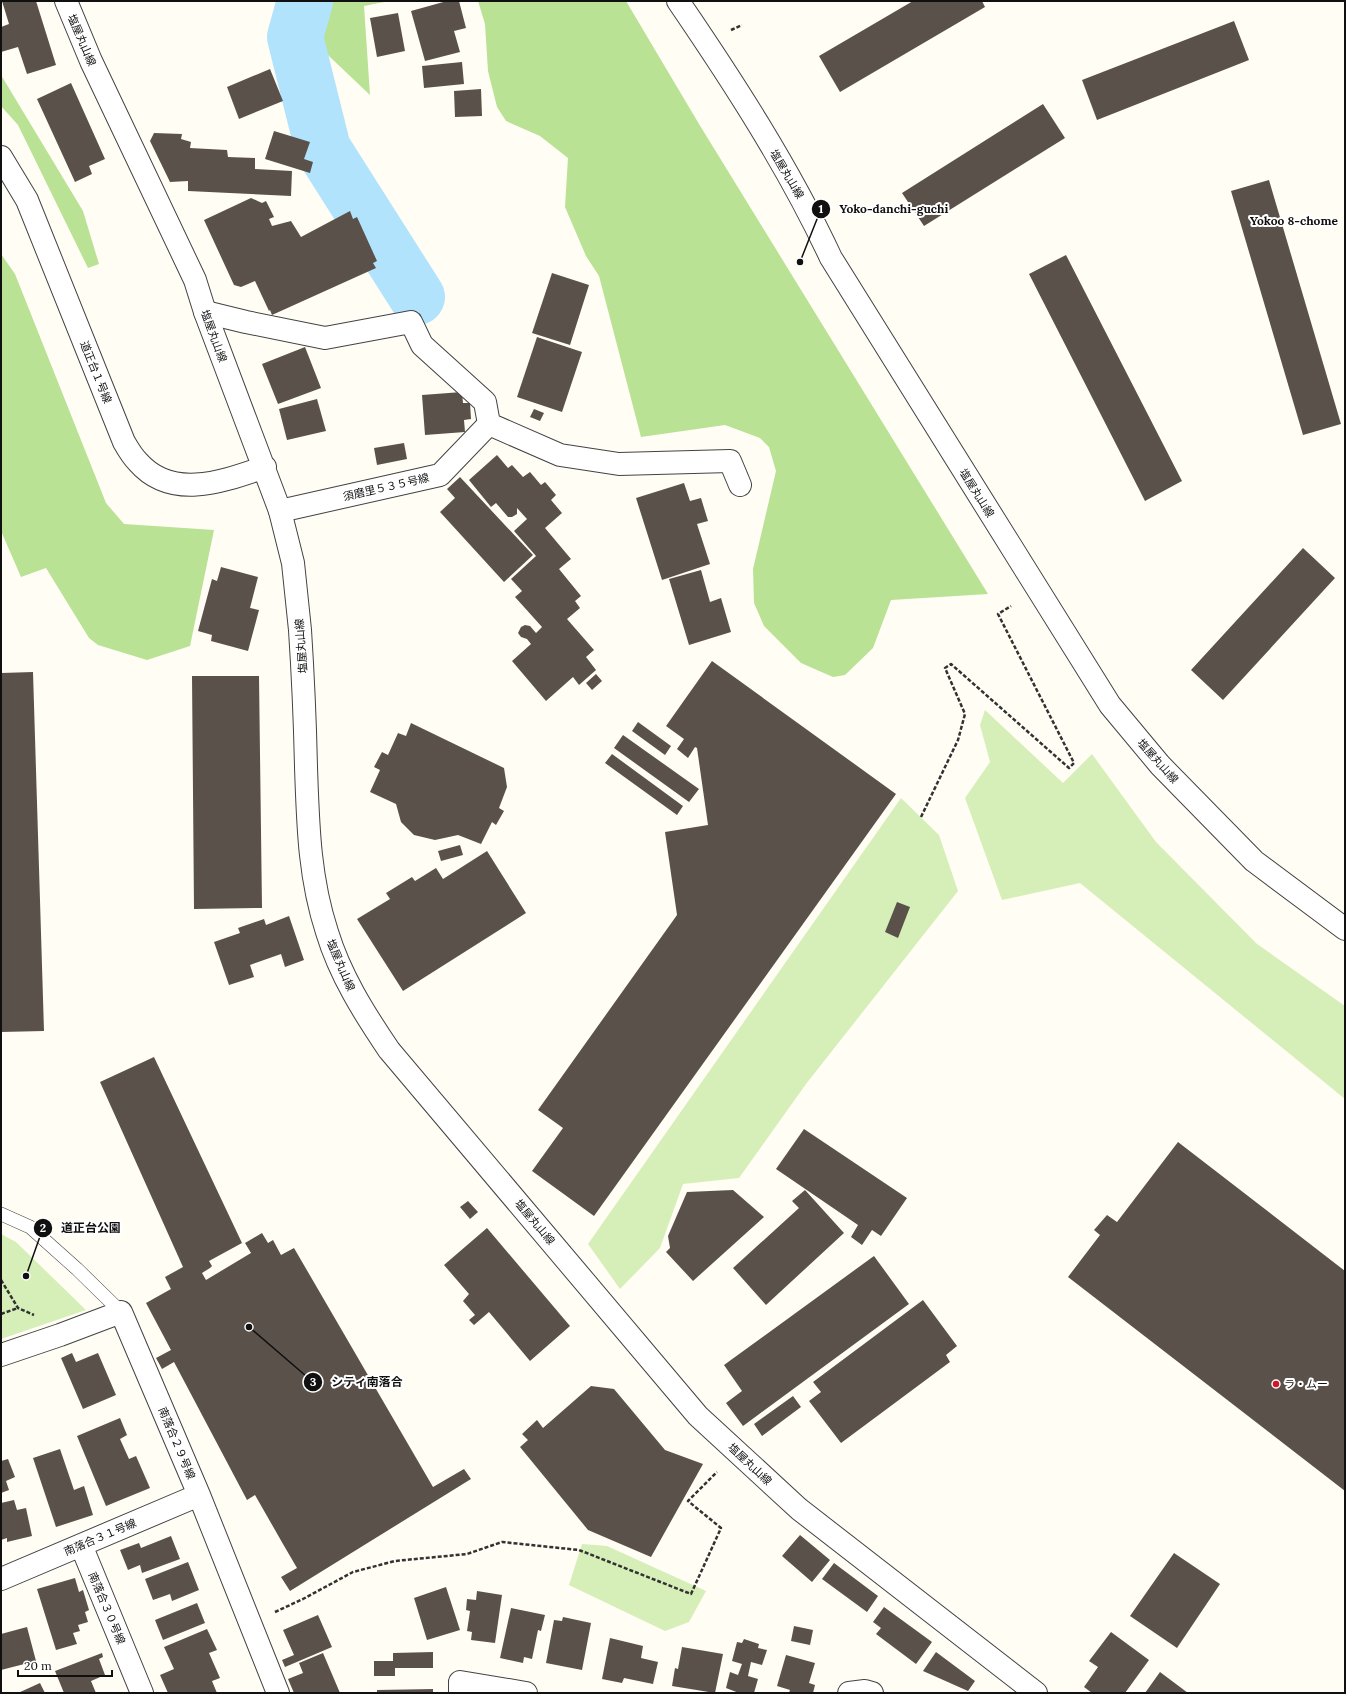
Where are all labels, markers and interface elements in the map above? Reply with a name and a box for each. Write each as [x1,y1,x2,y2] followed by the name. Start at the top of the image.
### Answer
[65,12,99,68] street label: 塩屋丸山線
[767,147,807,201] street label: 塩屋丸山線
[811,197,956,221] callout: Yoko-danchi-guchi
[819,201,824,216] text: 1
[840,201,949,216] text: Yoko-danchi-guchi
[1250,213,1338,228] district label: Yokoo 8-chome
[198,308,230,364] street label: 塩屋丸山線
[77,339,115,405] street label: 道正台１号線
[956,466,998,520] street label: 塩屋丸山線
[342,470,430,504] street label: 須磨里５３５号線
[292,618,310,674] street label: 塩屋丸山線
[1134,736,1182,786] street label: 塩屋丸山線
[324,937,358,993] street label: 塩屋丸山線
[512,1196,558,1248] street label: 塩屋丸山線
[33,1216,129,1240] callout: 道正台公園
[40,1220,46,1235] text: 2
[61,1220,121,1235] text: 道正台公園
[303,1370,411,1394] callout: シティ南落合
[310,1374,317,1389] text: 3
[331,1374,403,1389] text: シティ南落合
[1284,1377,1328,1391] place label: ラ・ムー
[1271,1379,1281,1389] marker: ラ・ムー
[156,1405,198,1481] street label: 南落合２９号線
[725,1440,775,1488] street label: 塩屋丸山線
[62,1516,138,1558] street label: 南落合３１号線
[86,1570,128,1646] street label: 南落合３０号線
[18,1652,112,1678] scale bar
[24,1658,52,1673] text: 20 m

